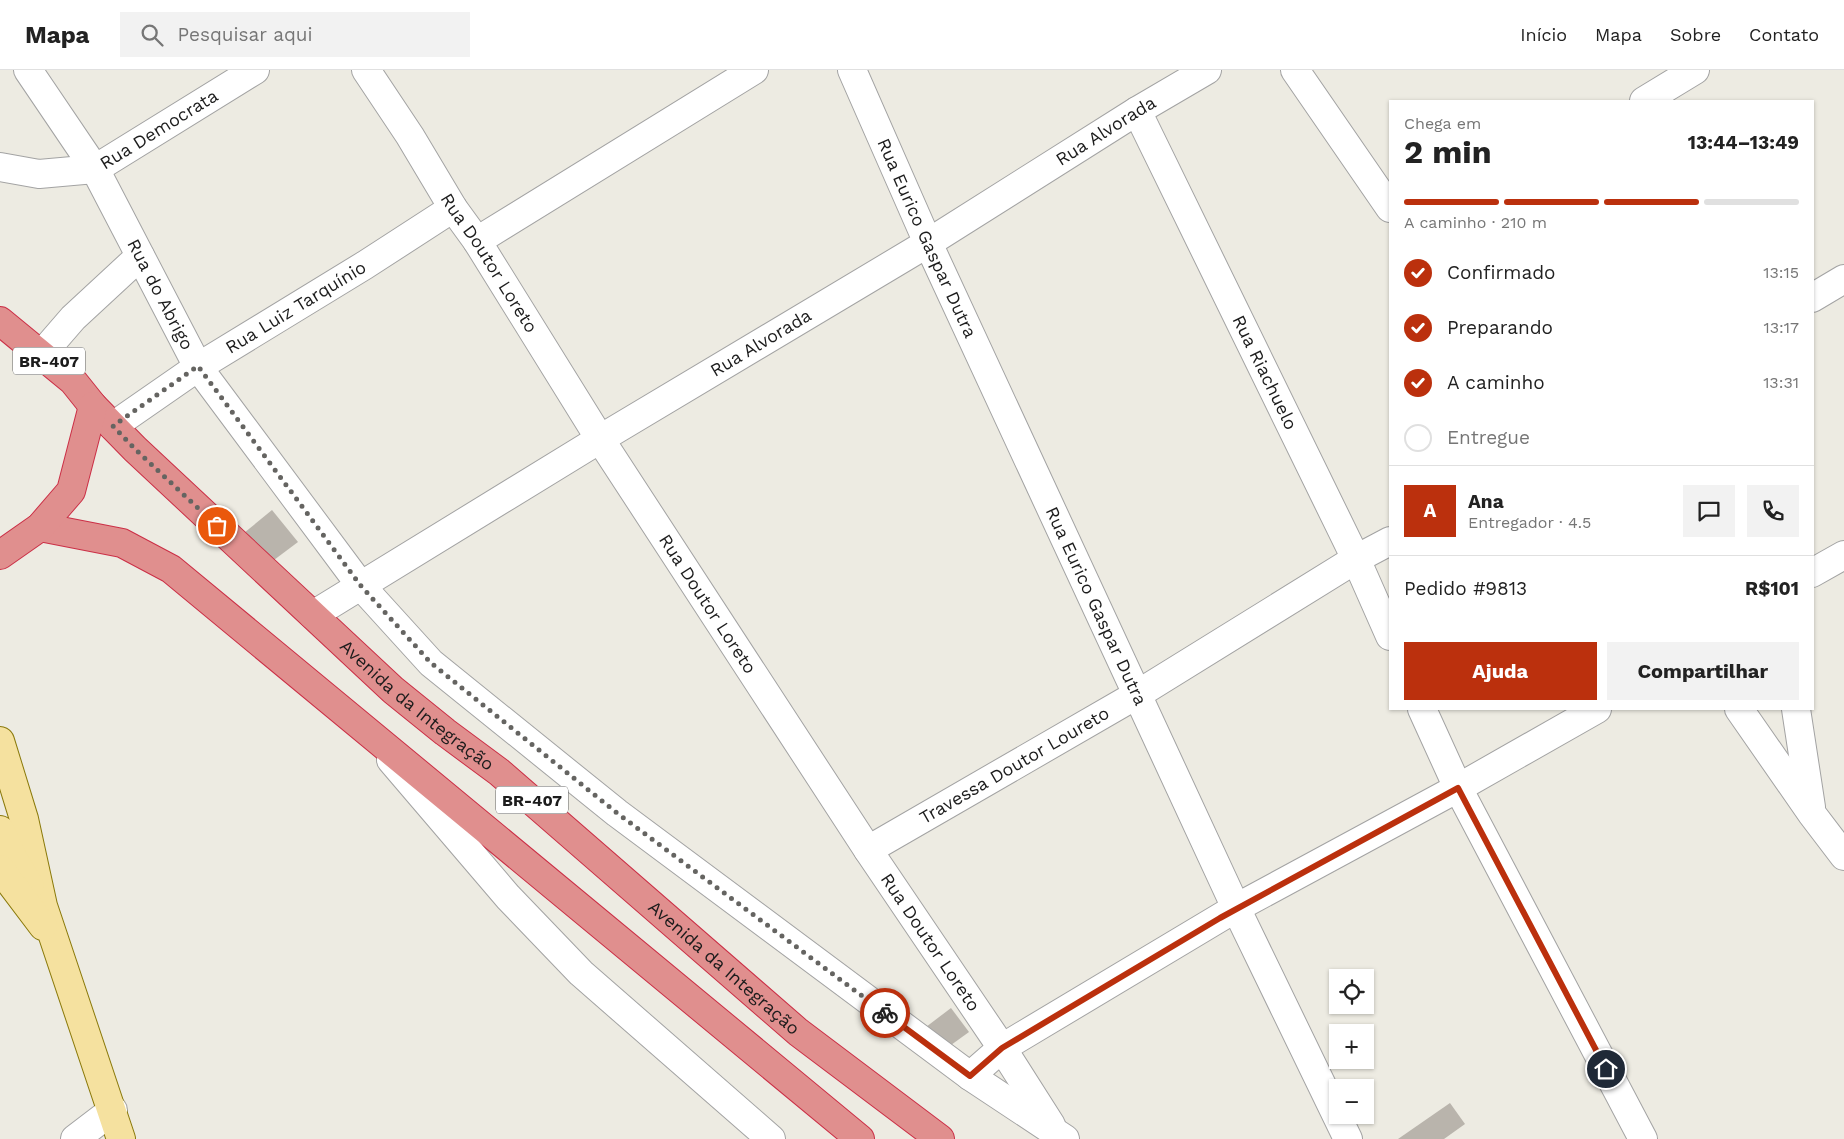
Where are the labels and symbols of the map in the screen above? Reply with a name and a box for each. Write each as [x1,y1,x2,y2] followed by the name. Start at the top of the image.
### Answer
[96,85,222,173] street label: Rua Democrata
[1052,91,1159,170] street label: Rua Alvorada
[873,135,981,341] street label: Rua Eurico Gaspar Dutra
[437,189,542,336] street label: Rua Doutor Loreto
[123,235,198,353] street label: Rua do Abrigo
[221,256,370,358] street label: Rua Luiz Tarquínio
[706,304,815,381] street label: Rua Alvorada
[1228,312,1302,433] street label: Rua Riachuelo
[13,348,85,374] road number: BR-407
[1042,503,1152,708] street label: Rua Eurico Gaspar Dutra
[196,505,238,547] pin
[655,530,761,677] street label: Rua Doutor Loreto
[336,635,498,775] street label: Avenida da Integração
[915,702,1113,828] street label: Travessa Doutor Loureto
[496,786,568,814] road number: BR-407
[877,869,985,1015] street label: Rua Doutor Loreto
[644,896,804,1039] street label: Avenida da Integração
[860,988,910,1038] courier
[1585,1048,1627,1090] pin

